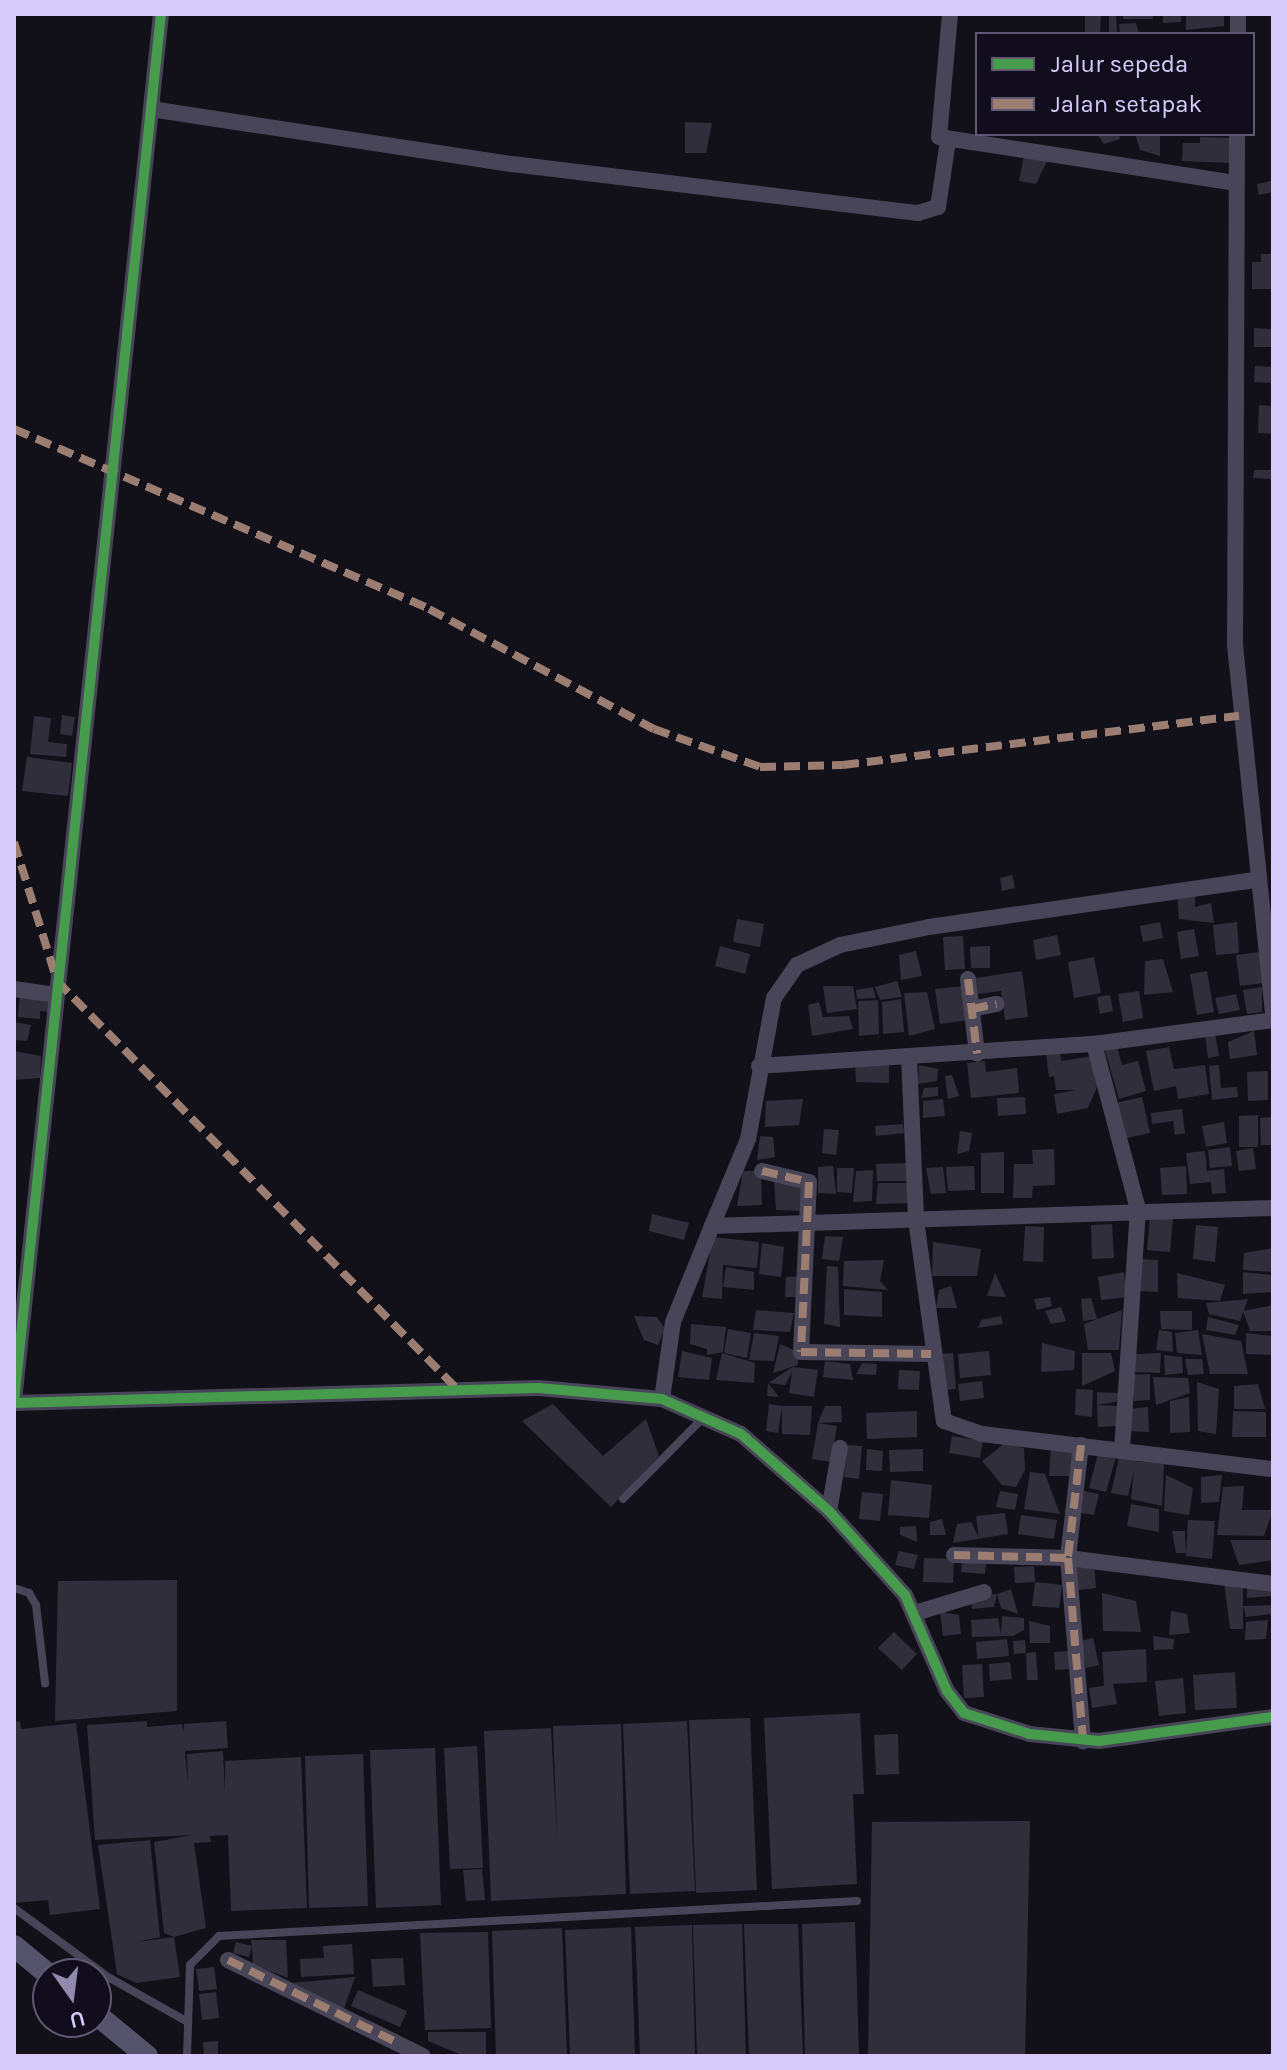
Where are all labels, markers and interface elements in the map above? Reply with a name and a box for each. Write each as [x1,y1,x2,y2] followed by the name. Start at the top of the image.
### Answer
[975,32,1255,136] legend
[1051,50,1188,78] text: Jalur sepeda
[1051,90,1202,118] text: Jalan setapak
[32,1958,112,2038] north arrow
[67,2005,88,2034] text: U

